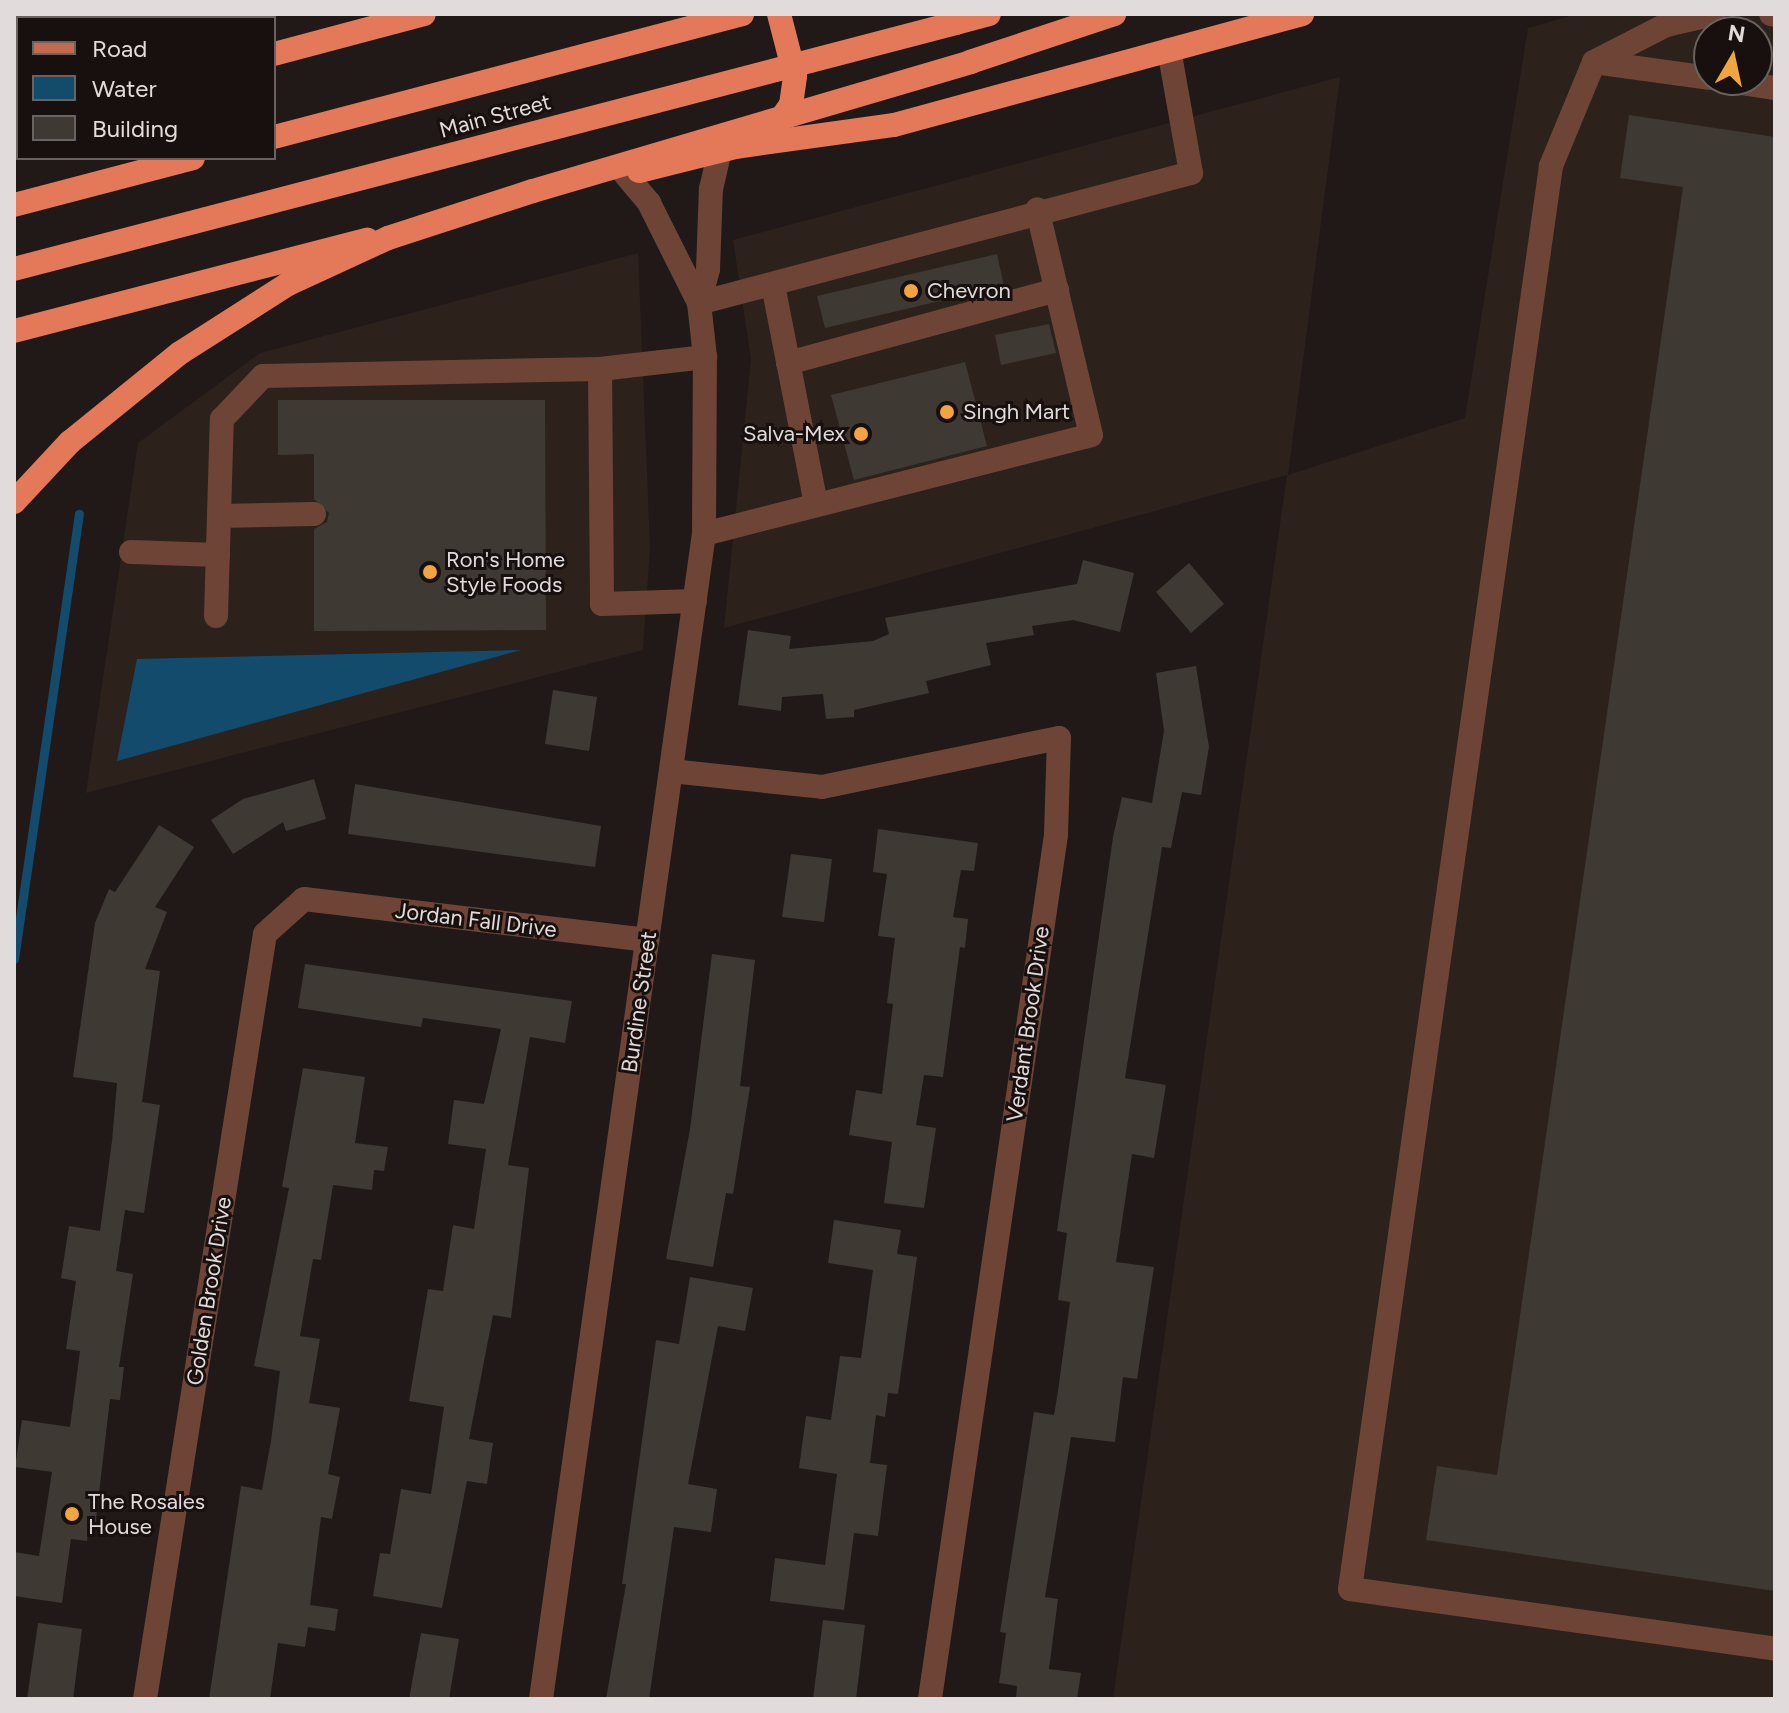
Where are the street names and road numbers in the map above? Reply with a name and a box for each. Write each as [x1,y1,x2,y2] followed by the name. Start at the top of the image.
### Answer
[436,88,554,144] street label: Main Street
[394,897,558,943] street label: Jordan Fall Drive
[1001,924,1055,1124] street label: Verdant Brook Drive
[616,930,662,1074] street label: Burdine Street
[181,1195,237,1387] street label: Golden Brook Drive

